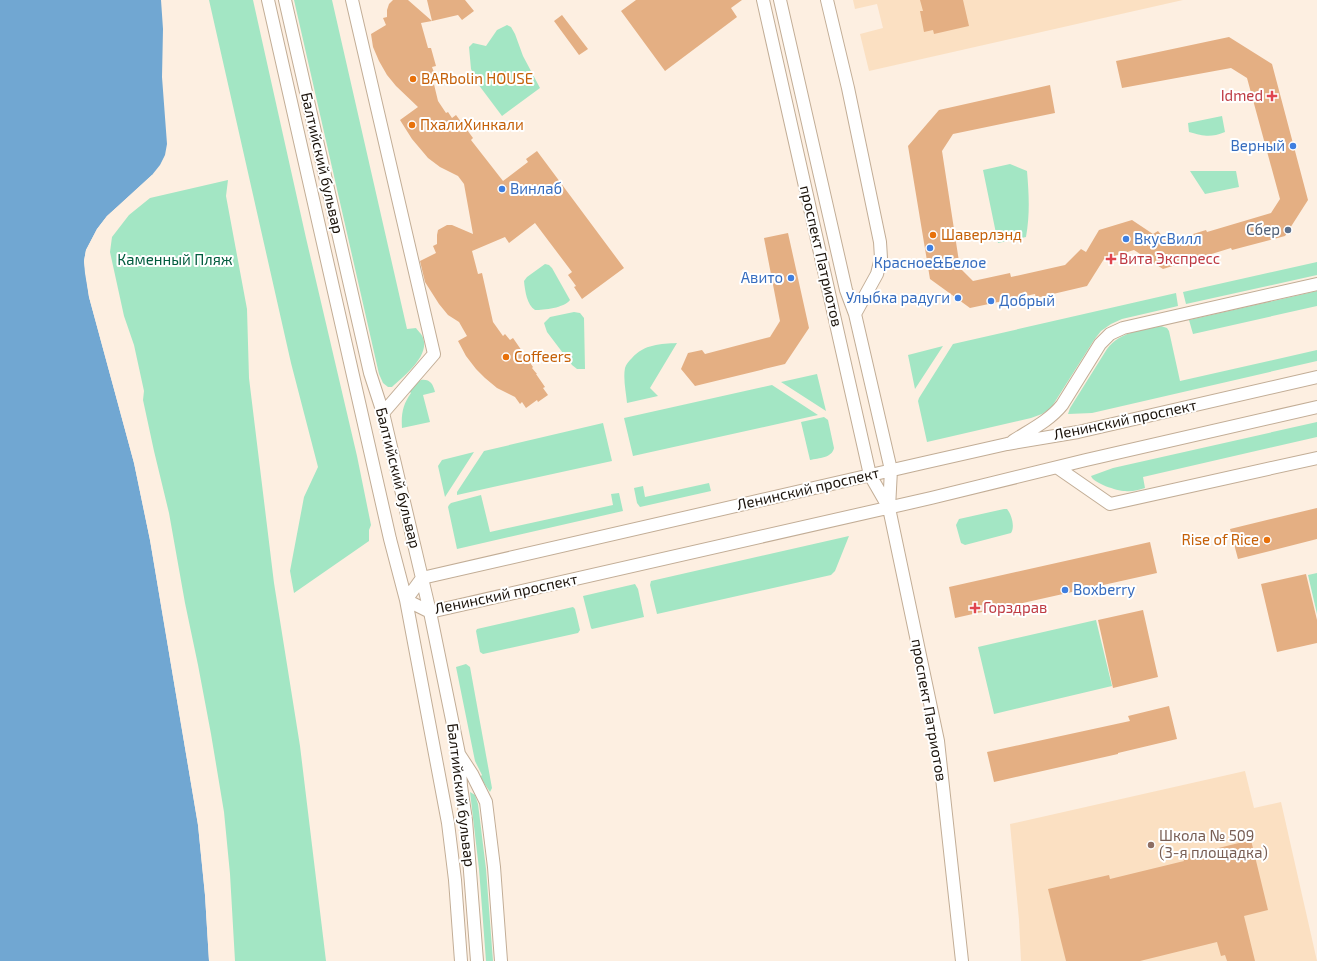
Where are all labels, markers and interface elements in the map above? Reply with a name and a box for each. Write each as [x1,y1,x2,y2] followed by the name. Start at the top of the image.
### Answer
[421,69,533,87] place label: BARbolin HOUSE
[408,74,418,84] marker: BARbolin HOUSE
[1221,86,1263,104] place label: Idmed
[297,90,348,235] street label: Балтийский бульвар
[1266,90,1278,102] marker: Idmed
[420,115,524,133] place label: ПхалиХинкали
[407,120,417,130] marker: ПхалиХинкали
[1231,136,1285,154] place label: Верный
[1288,141,1298,151] marker: Верный
[510,179,562,197] place label: Винлаб
[797,183,847,328] street label: проспект Патриотов
[497,184,507,194] marker: Винлаб
[1246,220,1280,238] place label: Сбер
[941,225,1022,243] place label: Шаверлэнд
[1283,225,1293,235] marker: Сбер
[1134,229,1202,248] place label: ВкусВилл
[928,230,938,240] marker: Шаверлэнд
[1121,234,1131,244] marker: ВкусВилл
[925,243,935,253] marker: Красное&Белое
[1119,249,1220,267] place label: Вита Экспресс
[117,250,233,268] park label: Каменный Пляж
[874,253,986,271] place label: Красное&Белое
[1106,254,1116,264] marker: Вита Экспресс
[741,268,783,286] place label: Авито
[786,273,796,283] marker: Авито
[846,288,950,307] place label: Улыбка радуги
[999,291,1055,309] place label: Добрый
[953,293,963,303] marker: Улыбка радуги
[986,296,996,306] marker: Добрый
[514,347,571,365] place label: Coffeers
[501,352,511,362] marker: Coffeers
[1052,395,1198,443] street label: Ленинский проспект
[372,405,425,550] street label: Балтийский бульвар
[735,463,881,513] street label: Ленинский проспект
[1181,530,1259,548] place label: Rise of Rice
[1262,535,1272,545] marker: Rise of Rice
[433,569,579,617] street label: Ленинский проспект
[1073,580,1135,598] place label: Boxberry
[1060,585,1070,595] marker: Boxberry
[983,598,1047,616] place label: Горздрав
[970,603,980,613] marker: Горздрав
[909,637,951,783] street label: проспект Патриотов
[443,722,480,868] street label: Балтийский бульвар
[1159,826,1268,861] place label: Школа № 509 (3-я площадка)
[1146,840,1156,850] marker: Школа № 509 (3-я площадка)

